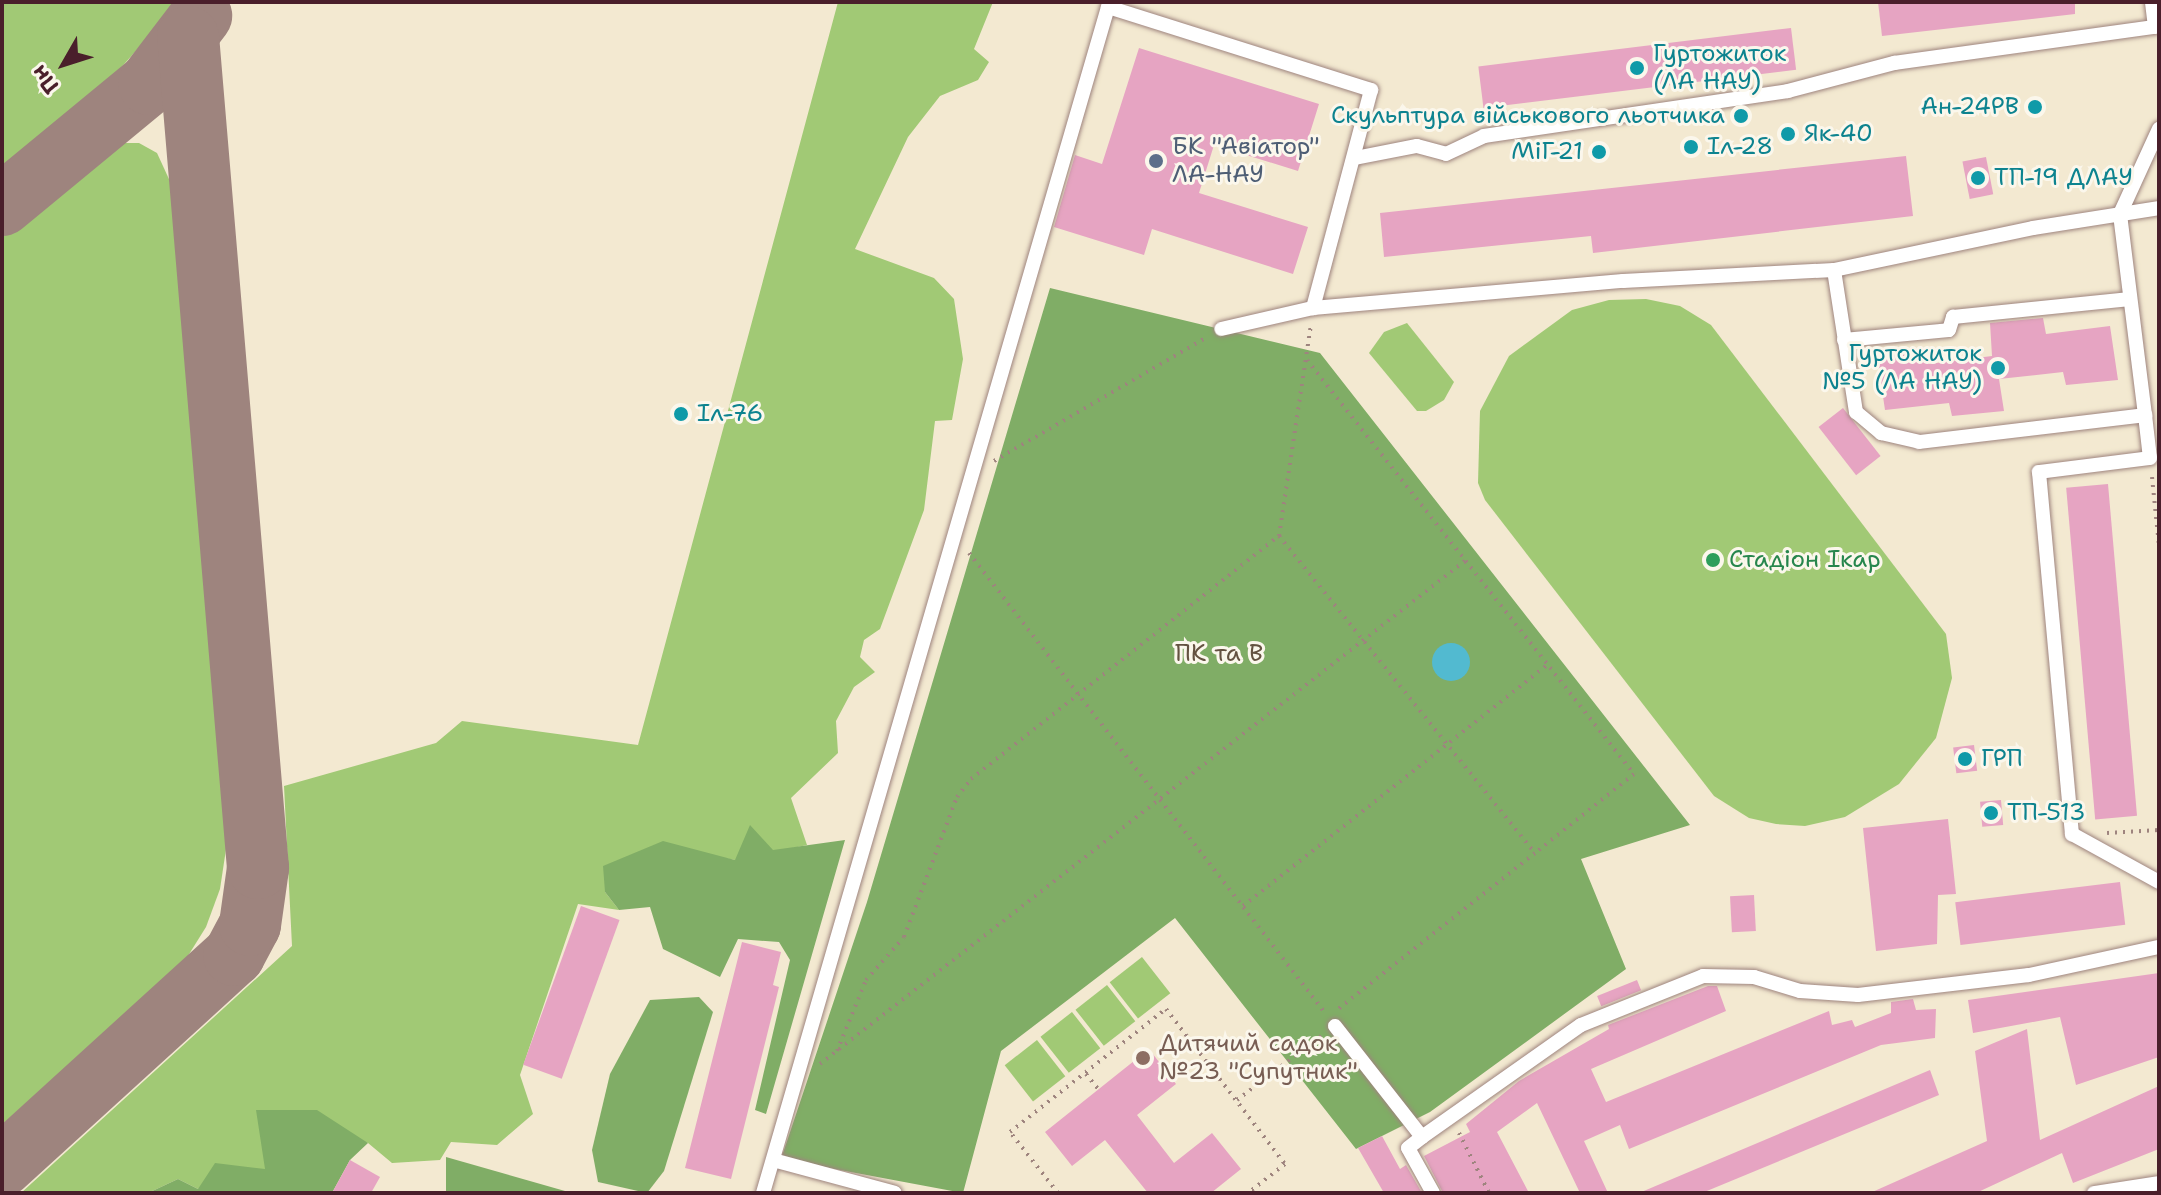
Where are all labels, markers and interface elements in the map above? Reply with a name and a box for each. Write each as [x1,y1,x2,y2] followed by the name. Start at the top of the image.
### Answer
[24,24,104,104] north arrow
[1653,40,1787,96] place label: Гуртожиток (ЛА НАУ)
[25,59,65,100] text: Пн
[1628,59,1646,77] marker: Гуртожиток (ЛА НАУ)
[1921,93,2019,121] place label: Ан-24РВ
[2026,98,2044,116] marker: Ан-24РВ
[1331,102,1725,130] place label: Скульптура військового льотчика
[1732,107,1750,125] marker: Скульптура військового льотчика
[1804,120,1873,148] place label: Як-40
[1779,125,1797,143] marker: Як-40
[1172,133,1320,189] place label: БК "Авіатор" ЛА-НАУ
[1707,133,1773,161] place label: Іл-28
[1511,138,1583,166] place label: МіГ-21
[1682,138,1700,156] marker: Іл-28
[1590,143,1608,161] marker: МіГ-21
[1147,152,1165,170] marker: БК "Авіатор" ЛА-НАУ
[1994,164,2133,192] place label: ТП-19 ДЛАУ
[1969,169,1987,187] marker: ТП-19 ДЛАУ
[1822,340,1982,396] place label: Гуртожиток №5 (ЛА НАУ)
[1989,359,2007,377] marker: Гуртожиток №5 (ЛА НАУ)
[697,400,763,428] place label: Іл-76
[672,405,690,423] marker: Іл-76
[1729,546,1881,574] place label: Стадіон Ікар
[1704,551,1722,569] marker: Стадіон Ікар
[1175,640,1263,668] park label: ПК та В
[1981,745,2023,773] place label: ГРП
[1956,750,1974,768] marker: ГРП
[2007,799,2086,827] place label: ТП-513
[1982,804,2000,822] marker: ТП-513
[1159,1030,1358,1086] place label: Дитячий садок №23 "Супутник"
[1134,1049,1152,1067] marker: Дитячий садок №23 "Супутник"

